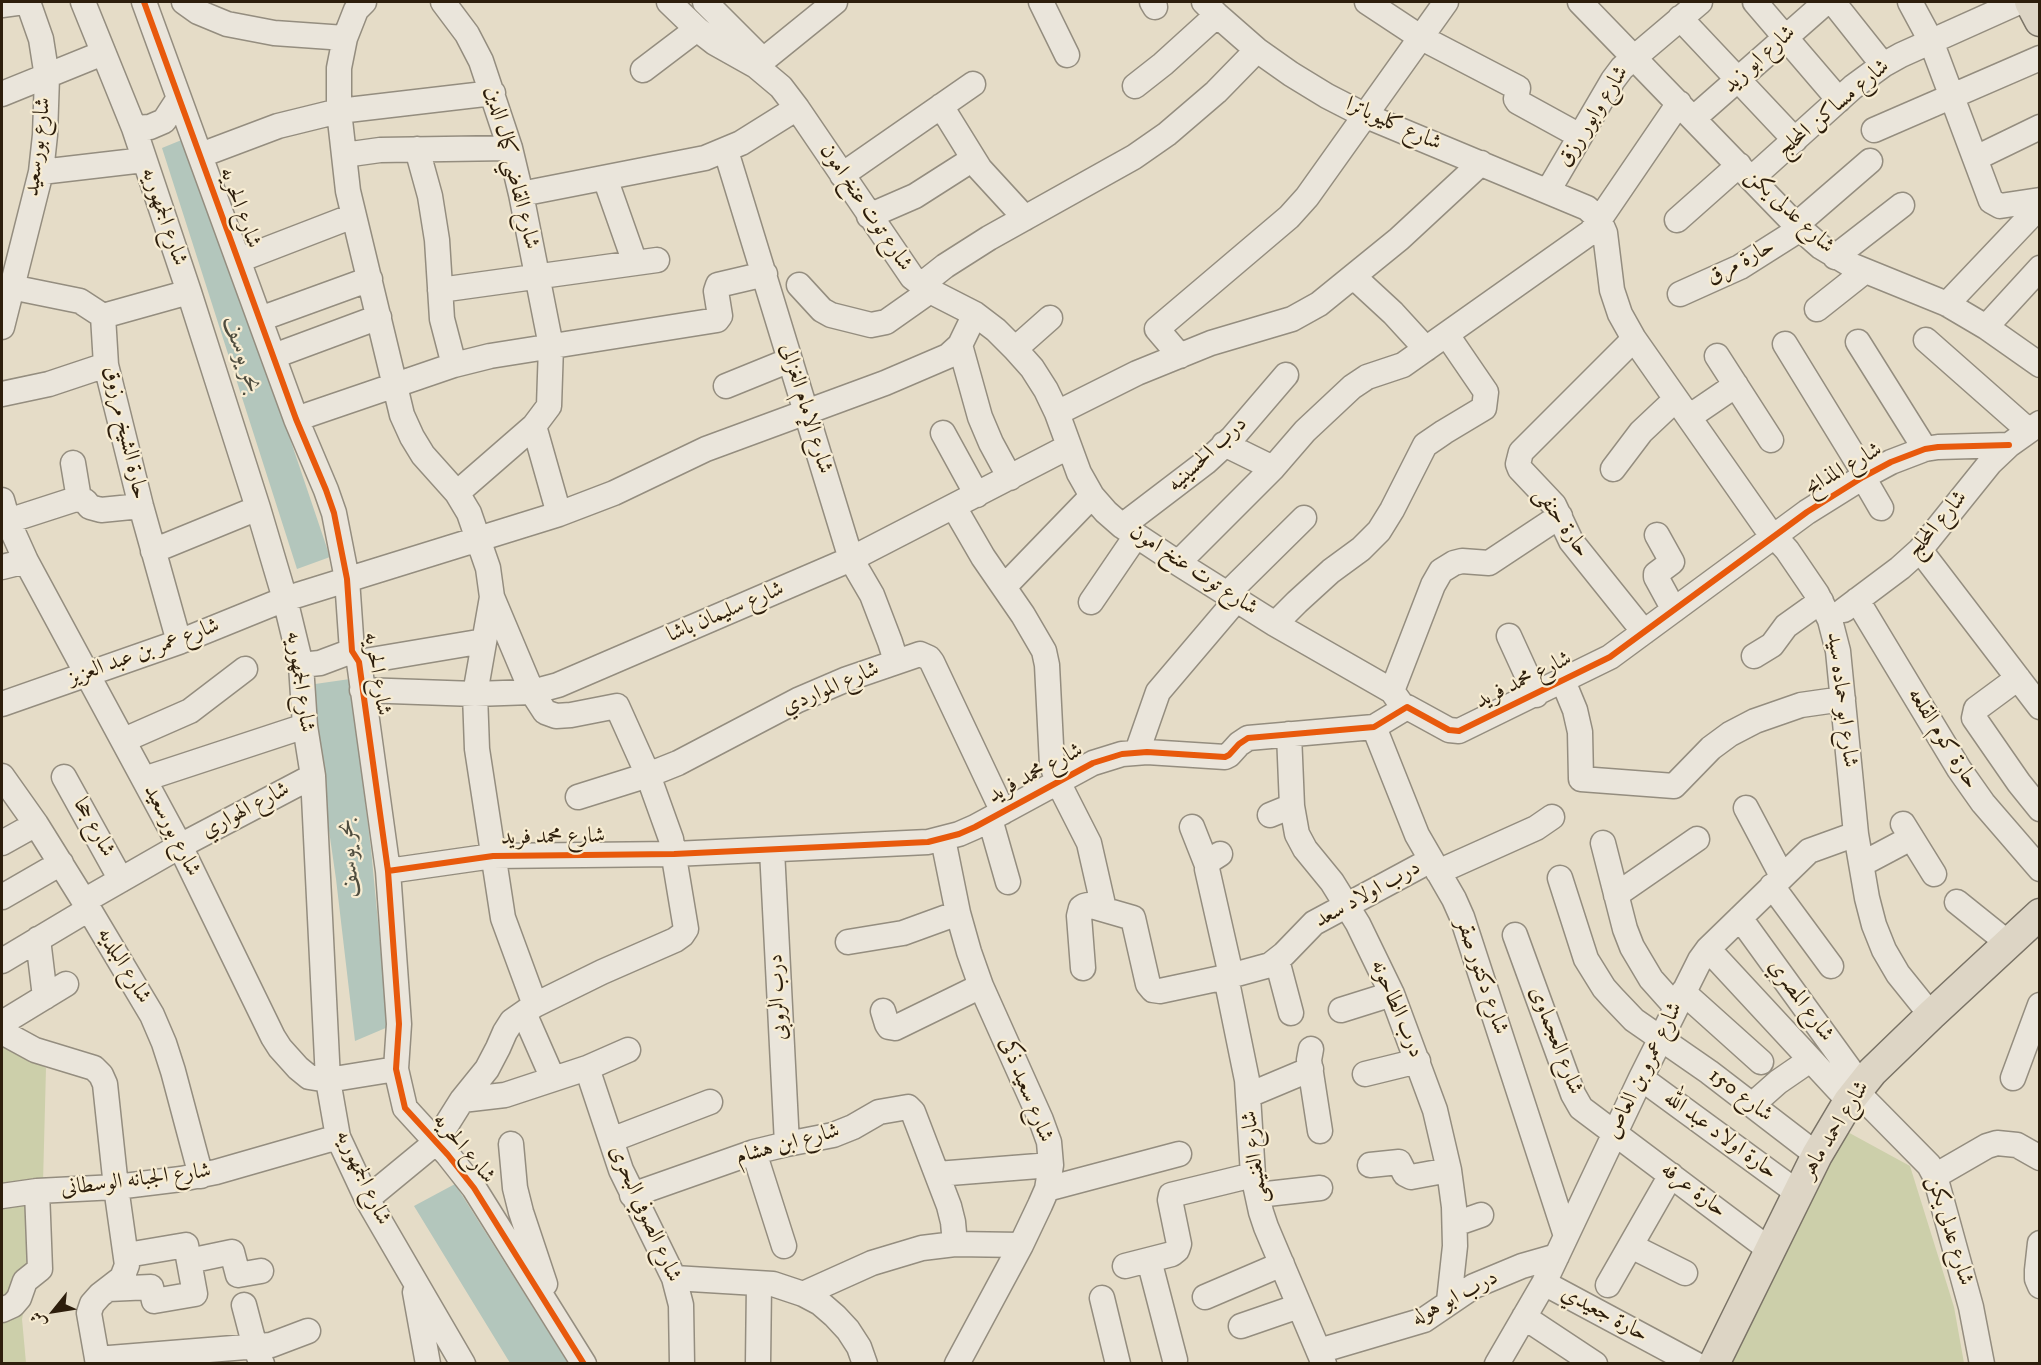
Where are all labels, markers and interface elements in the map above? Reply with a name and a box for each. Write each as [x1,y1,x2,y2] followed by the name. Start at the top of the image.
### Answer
[1718,20,1802,100] street label: شارع ابو زيد
[1772,54,1896,164] street label: شارع مساكن المحلج
[1552,61,1636,173] street label: شارع وابور رزق
[478,84,544,252] street label: شارع القاضي كمال الدين
[1341,92,1445,158] street label: شارع كليوباترا
[20,96,58,198] street label: شارع بورسعيد
[813,139,917,277] street label: شارع توت عنخ امون
[134,164,192,270] street label: شارع الجمهوريه
[212,164,266,252] street label: شارع الحريه
[1739,164,1839,260] street label: شارع عدلى يكن
[1703,234,1779,292] street label: حارة مرق
[214,313,268,397] water label: بحر يوسف
[773,341,837,477] street label: شارع الإمام الغزالى
[96,364,152,502] street label: حارة الشيخ مرزوق
[1163,411,1253,499] street label: درب الحسينيه
[1801,437,1887,503] street label: شارع المذابح
[1527,483,1595,563] street label: حارة حنفى
[1902,486,1974,564] street label: شارع المحلج
[1124,520,1262,622] street label: شارع توت عنخ امون
[664,577,788,649] street label: شارع سليمان باشا
[65,613,223,693] street label: شارع عمر بن عبد العزيز
[279,630,319,734] street label: شارع الجمهوريه
[356,630,396,718] street label: شارع الحريه
[1820,631,1862,769] street label: شارع ابو حماده سيد
[1471,646,1577,716] street label: شارع محمد فريد
[778,657,884,721] street label: شارع المواردي
[1900,683,1984,795] street label: حارة كوم القلعه
[984,738,1088,810] street label: شارع محمد فريد
[197,777,295,845] street label: شارع الهواري
[137,781,205,881] street label: شارع بورسعيد
[66,794,120,862] street label: شارع جحا
[332,817,368,899] water label: بحر يوسف
[501,824,605,852] street label: شارع محمد فريد
[1310,855,1426,935] street label: درب اولاد سعد
[1449,916,1513,1038] street label: شارع دكتور صقر
[90,923,156,1009] street label: شارع البلديه
[764,953,794,1041] street label: درب الروبى
[1761,955,1839,1047] street label: شارع المصري
[1364,956,1428,1062] street label: درب الطاحونه
[1522,983,1588,1099] street label: شارع العجماوى
[1600,998,1690,1144] street label: شارع عمرو بن العاص
[992,1034,1058,1146] street label: شارع سعيد ذكى
[1703,1063,1777,1129] street label: شارع 150
[1796,1076,1876,1184] street label: شارع احمد ماهر
[1658,1086,1782,1186] street label: حارة اولاد عبد الله
[426,1108,500,1190] street label: شارع الحريه
[1237,1109,1275,1205] street label: شارع الغنيمى
[733,1118,843,1172] street label: شارع ابن هشام
[328,1126,396,1230] street label: شارع الجمهوريه
[602,1141,686,1287] street label: شارع الصوفي البحرى
[1655,1158,1731,1224] street label: حارة عرفه
[59,1159,213,1203] street label: شارع الجبانه الوسطانى
[1920,1173,1978,1289] street label: شارع عدلى يكن
[1407,1265,1503,1333] street label: درب ابو هوله
[24,1281,84,1341] north arrow
[1556,1281,1652,1349] street label: حارة جعيدي
[26,1308,51,1332] text: ش

